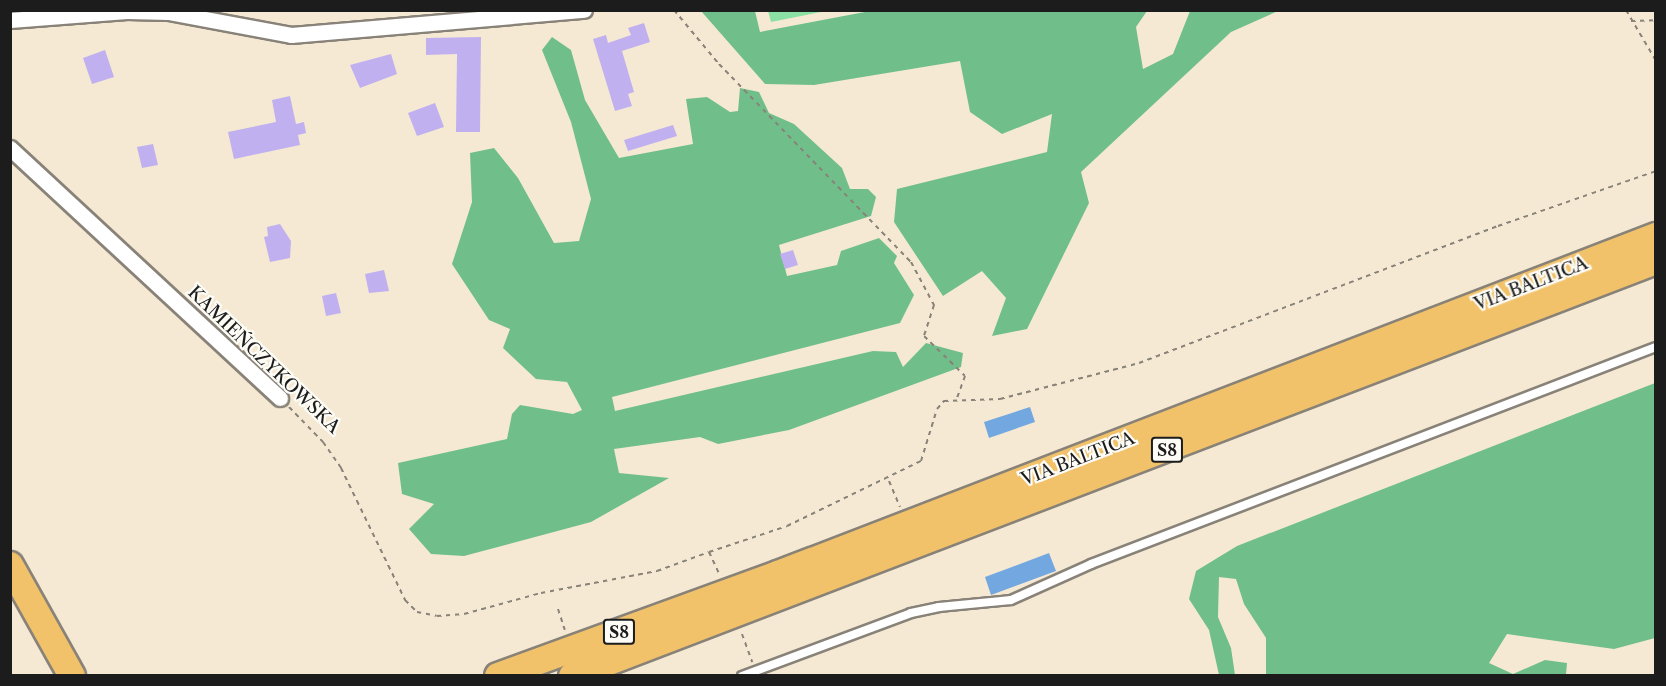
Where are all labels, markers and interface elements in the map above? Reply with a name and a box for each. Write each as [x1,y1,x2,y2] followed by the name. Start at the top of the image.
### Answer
[1471,252,1591,316] street label: VIA BALTICA
[183,282,345,438] street label: KAMIEŃCZYKOWSKA
[1018,427,1138,491] street label: VIA BALTICA
[1150,437,1184,463] road number: S8
[602,619,636,645] road number: S8

